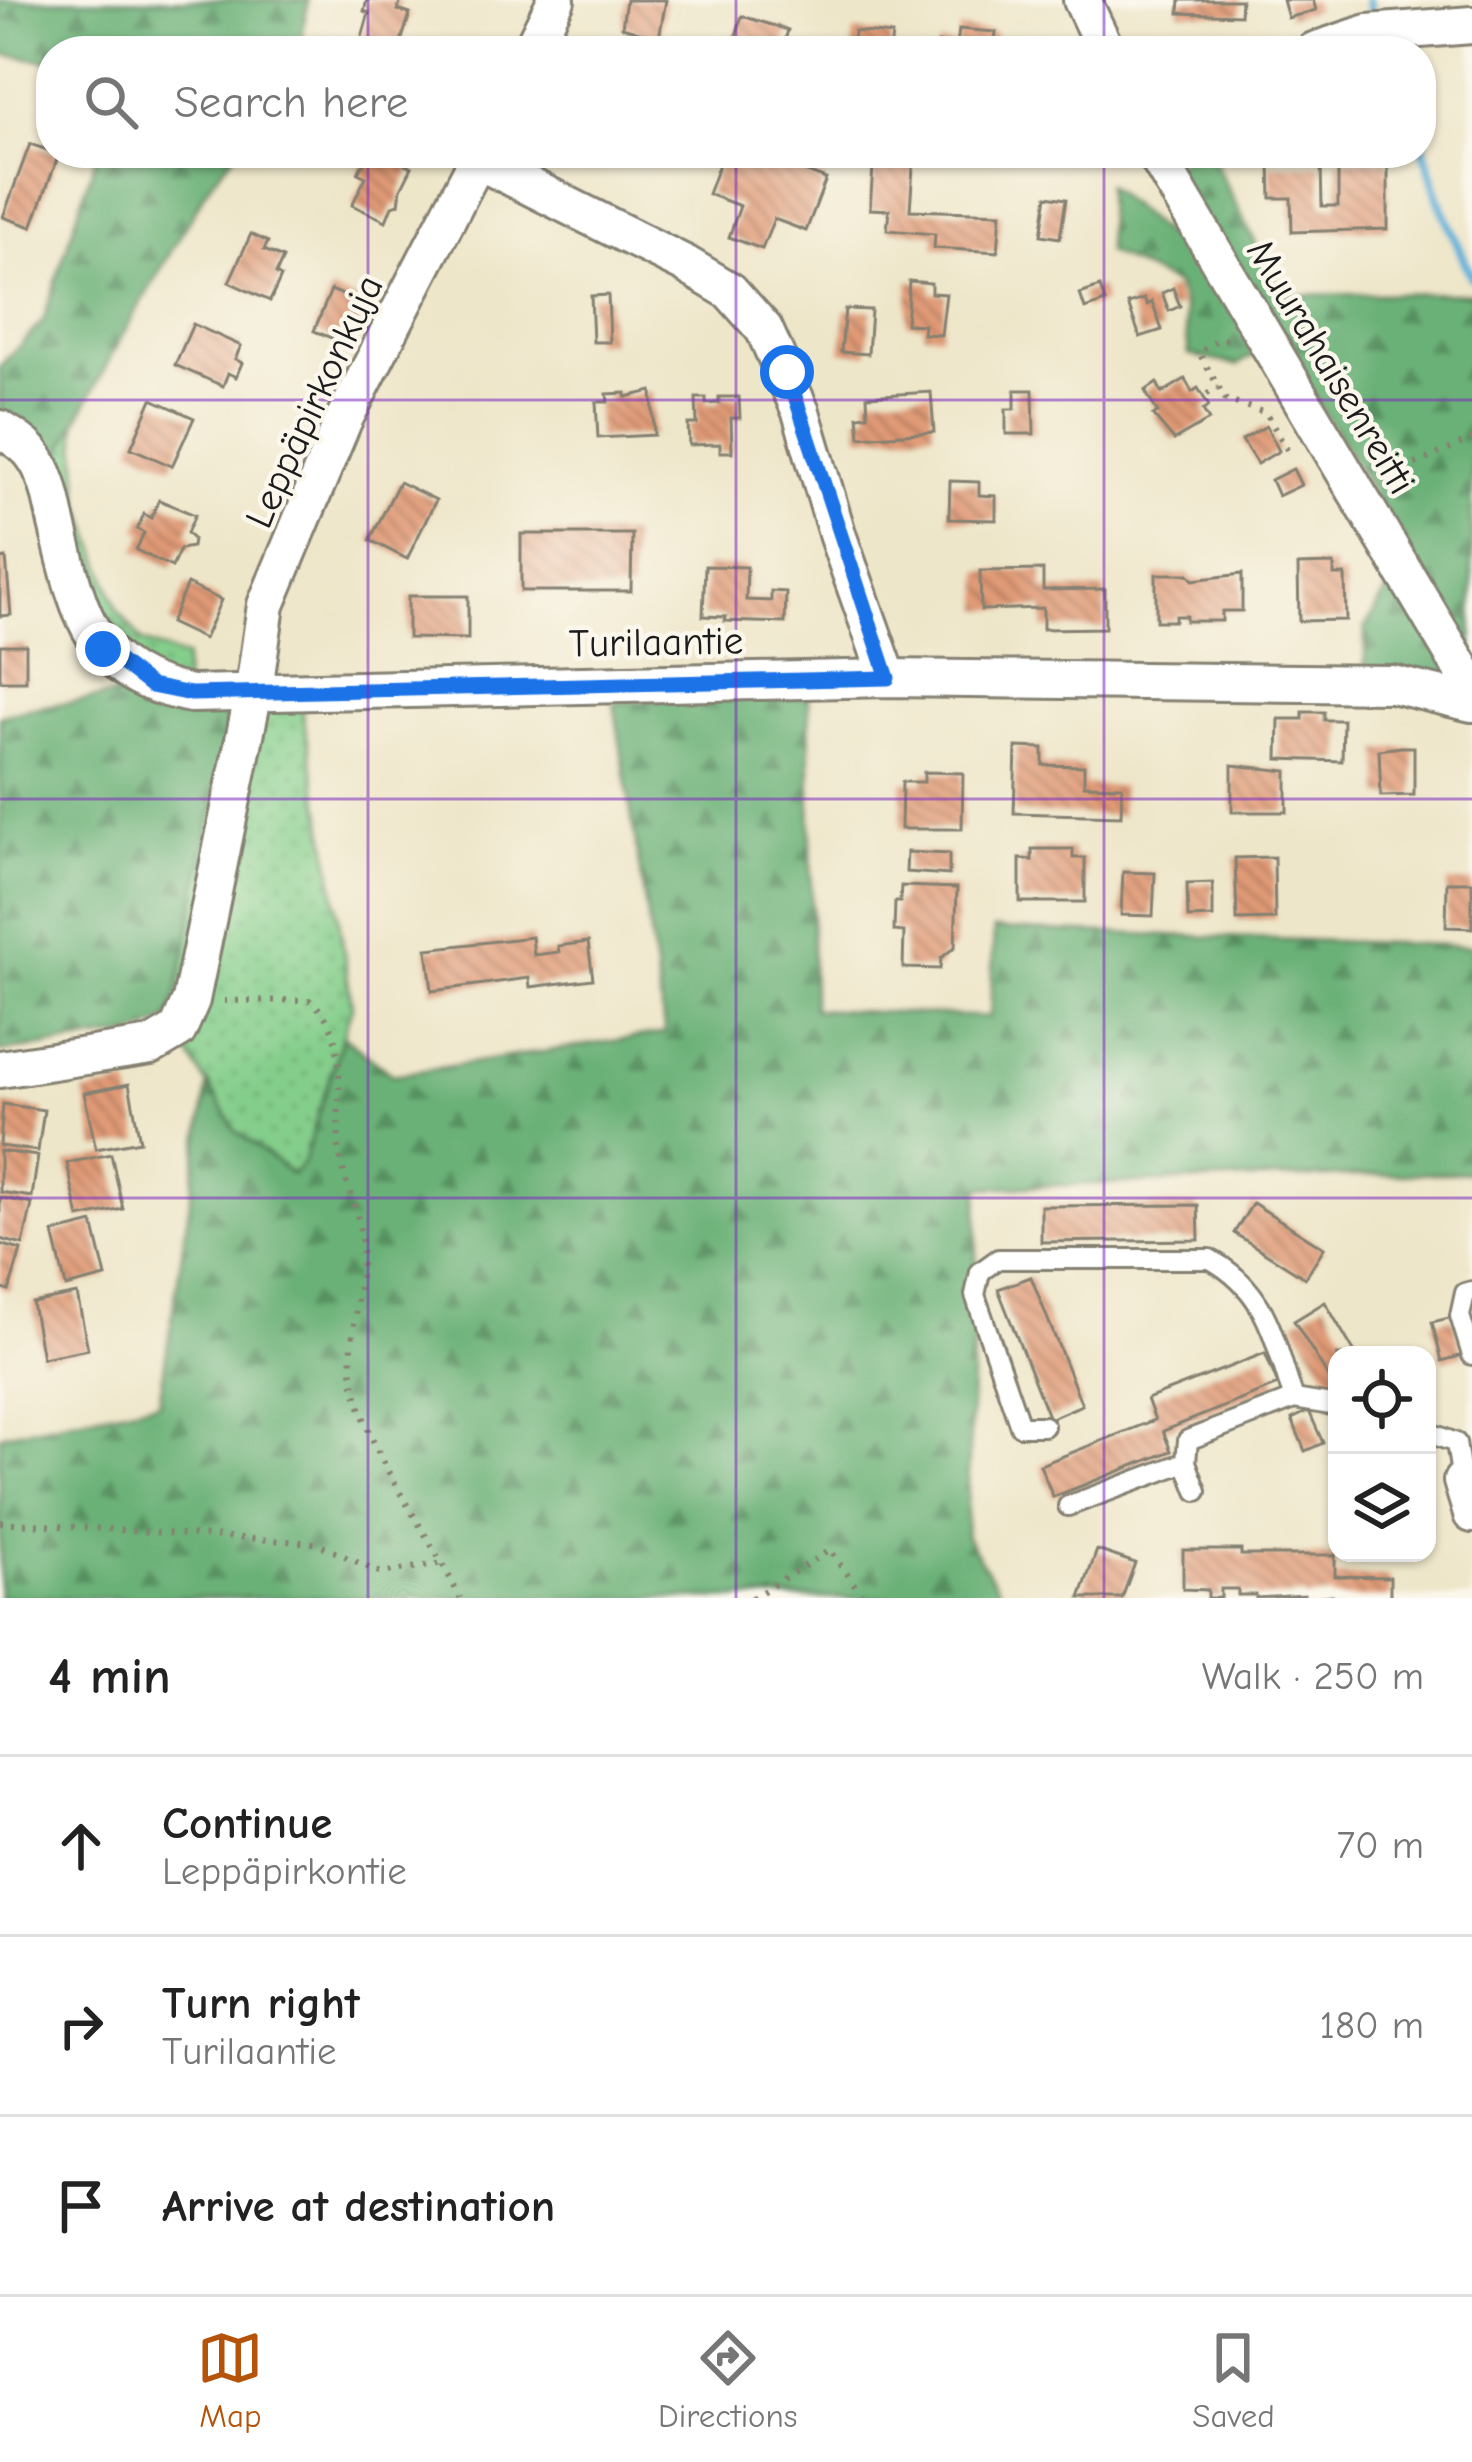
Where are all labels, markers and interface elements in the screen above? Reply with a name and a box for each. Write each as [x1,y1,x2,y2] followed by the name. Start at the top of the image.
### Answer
[36,36,1436,168] search box
[78,69,144,135] icon: search
[174,76,408,128] text: Search here
[1237,231,1424,502] street label: Muurahaisenreitti
[236,268,393,535] street label: Leppäpirkonkuja
[760,345,814,399] route start
[568,618,744,667] street label: Turilaantie
[76,622,130,676] route end
[1328,1346,1436,1562] map controls
[1328,1346,1436,1454] button: locate
[1328,1454,1436,1562] button: layers
[48,1647,171,1706] text: 4 min
[1202,1654,1424,1699] text: Walk · 250 m
[162,1797,332,1849] text: Continue
[48,1813,114,1879] icon: ahead
[1337,1823,1424,1868] text: 70 m
[162,1849,407,1894] text: Leppäpirkontie
[162,1977,360,2029] text: Turn right
[48,1993,114,2059] icon: right
[1319,2003,1424,2048] text: 180 m
[162,2029,337,2074] text: Turilaantie
[48,2173,114,2239] icon: arrive
[162,2180,555,2232] text: Arrive at destination
[197,2325,263,2435] tab: Map
[658,2325,798,2435] tab: Directions
[1192,2325,1275,2435] tab: Saved

